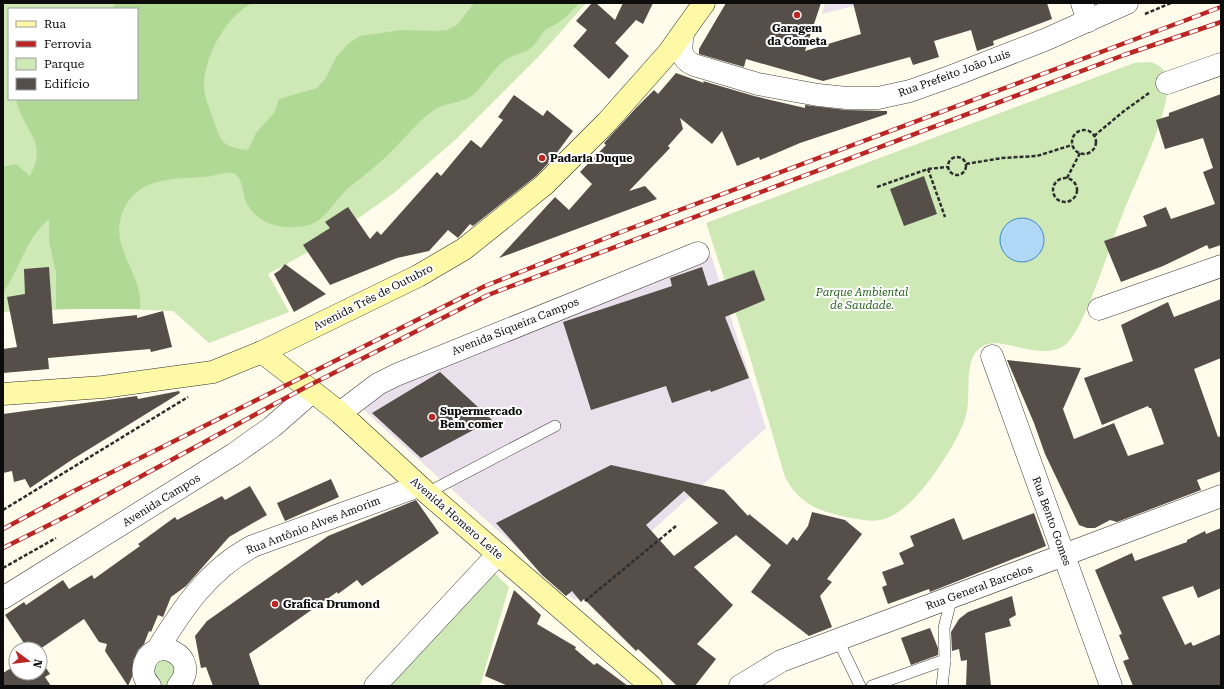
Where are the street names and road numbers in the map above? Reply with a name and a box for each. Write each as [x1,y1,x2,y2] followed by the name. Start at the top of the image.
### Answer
[896,47,1012,100] street label: Rua Prefeito João Luís
[311,262,435,333] street label: Avenida Três de Outubro
[450,295,581,358] street label: Avenida Siqueira Campos
[120,471,202,530] street label: Avenida Campos
[408,475,506,562] street label: Avenida Homero Leite
[1029,475,1074,568] street label: Rua Bento Gomes
[244,494,382,557] street label: Rua Antônio Alves Amorim
[924,562,1034,613] street label: Rua General Barcelos

